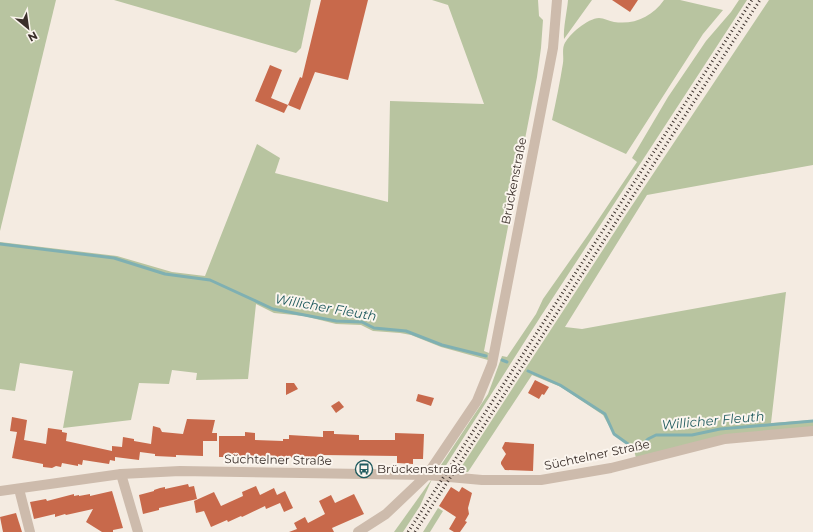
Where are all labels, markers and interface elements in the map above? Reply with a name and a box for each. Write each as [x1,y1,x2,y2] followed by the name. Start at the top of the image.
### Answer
[8,8,48,48] north arrow
[26,28,40,45] text: N
[498,136,529,226] street label: Brückenstraße
[274,290,378,324] water label: Willicher Fleuth
[661,408,765,432] water label: Willicher Fleuth
[543,436,651,473] street label: Süchtelner Straße
[224,451,332,468] street label: Süchtelner Straße
[354,459,374,479] bus stop icon: Brückenstraße
[377,461,465,476] place label: Brückenstraße

